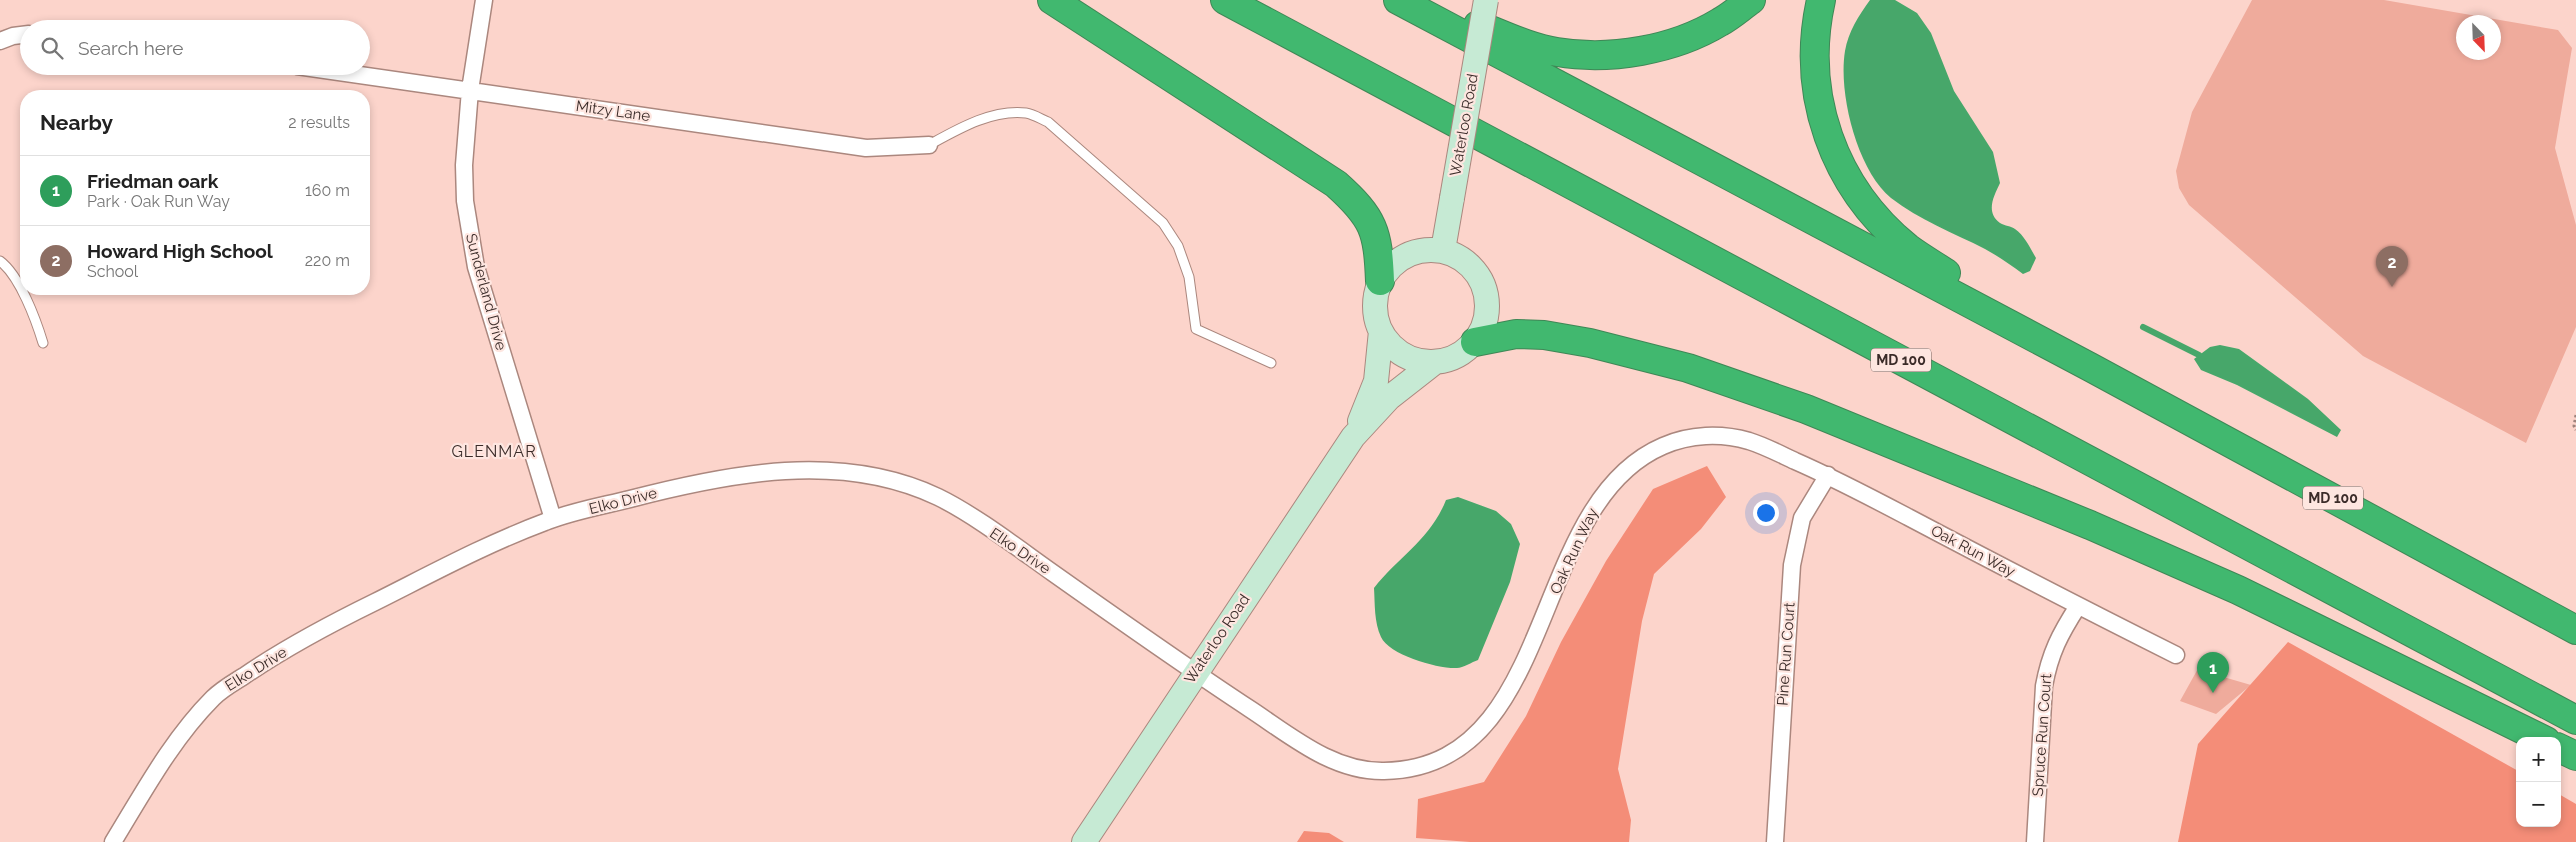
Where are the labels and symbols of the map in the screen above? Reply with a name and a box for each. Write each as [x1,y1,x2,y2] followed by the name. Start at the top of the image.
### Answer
[2456,15,2501,60] north arrow
[1446,72,1482,178] street label: Waterloo Road
[575,97,652,125] street label: Mitzy Lane
[462,232,510,353] street label: Sunderland Drive
[2376,246,2408,287] pin: 2
[1871,348,1931,372] road number: MD 100
[451,442,537,461] district label: GLENMAR
[587,484,659,518] street label: Elko Drive
[2303,486,2363,509] road number: MD 100
[1753,500,1779,526] your location
[1546,505,1602,597] street label: Oak Run Way
[1928,521,2018,581] street label: Oak Run Way
[986,524,1054,578] street label: Elko Drive
[1181,591,1253,687] street label: Waterloo Road
[1773,602,1799,706] street label: Pine Run Court
[222,643,290,695] street label: Elko Drive
[2197,652,2229,693] pin: 1
[2029,673,2055,797] street label: Spruce Run Court

